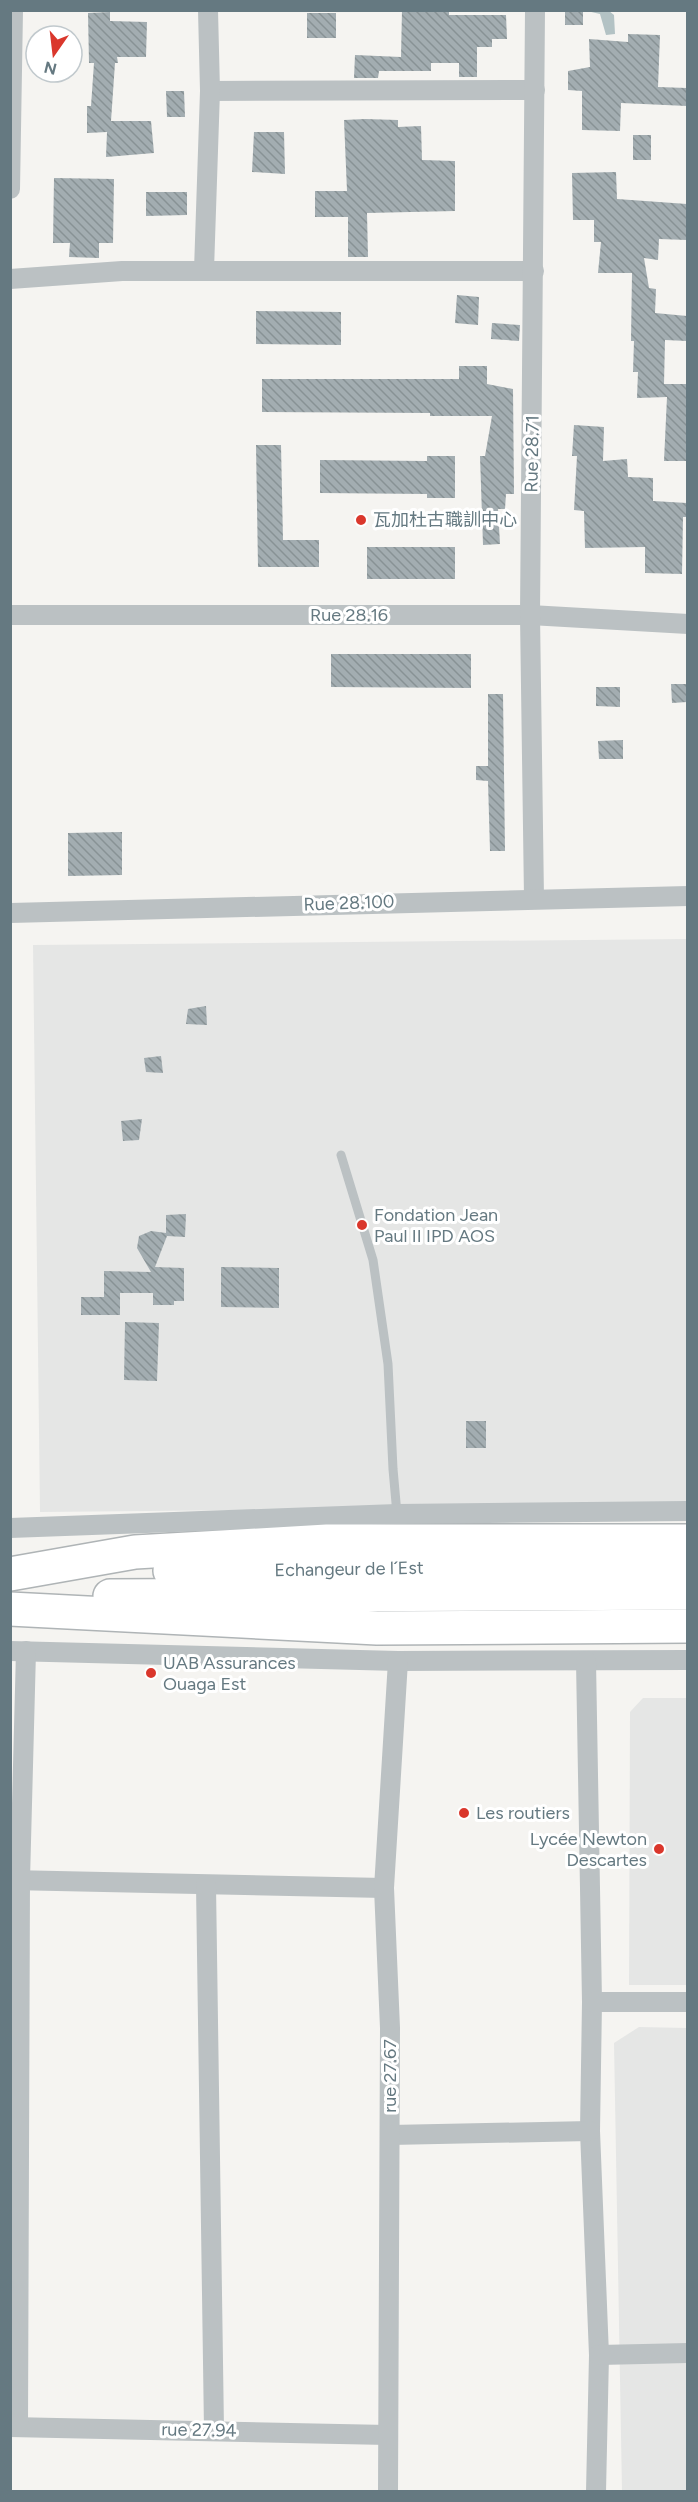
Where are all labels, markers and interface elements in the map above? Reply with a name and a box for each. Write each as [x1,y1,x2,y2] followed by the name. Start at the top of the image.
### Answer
[24,24,84,84] north arrow
[42,57,59,79] text: N
[520,415,544,493] street label: Rue 28.71
[373,509,517,531] place label: 瓦加杜古職訓中心
[354,513,368,527] marker: 瓦加杜古職訓中心
[310,604,388,626] street label: Rue 28.16
[303,890,395,916] street label: Rue 28.100
[374,1204,498,1247] place label: Fondation Jean Paul II IPD AOS
[355,1218,369,1232] marker: Fondation Jean Paul II IPD AOS
[274,1557,424,1581] street label: Echangeur de l´Est
[163,1652,296,1695] place label: UAB Assurances Ouaga Est
[144,1666,158,1680] marker: UAB Assurances Ouaga Est
[476,1802,570,1824] place label: Les routiers
[457,1806,471,1820] marker: Les routiers
[530,1828,647,1871] place label: Lycée Newton Descartes
[652,1842,666,1856] marker: Lycée Newton Descartes
[379,2039,401,2113] street label: rue 27.67
[161,2418,237,2442] street label: rue 27.94

